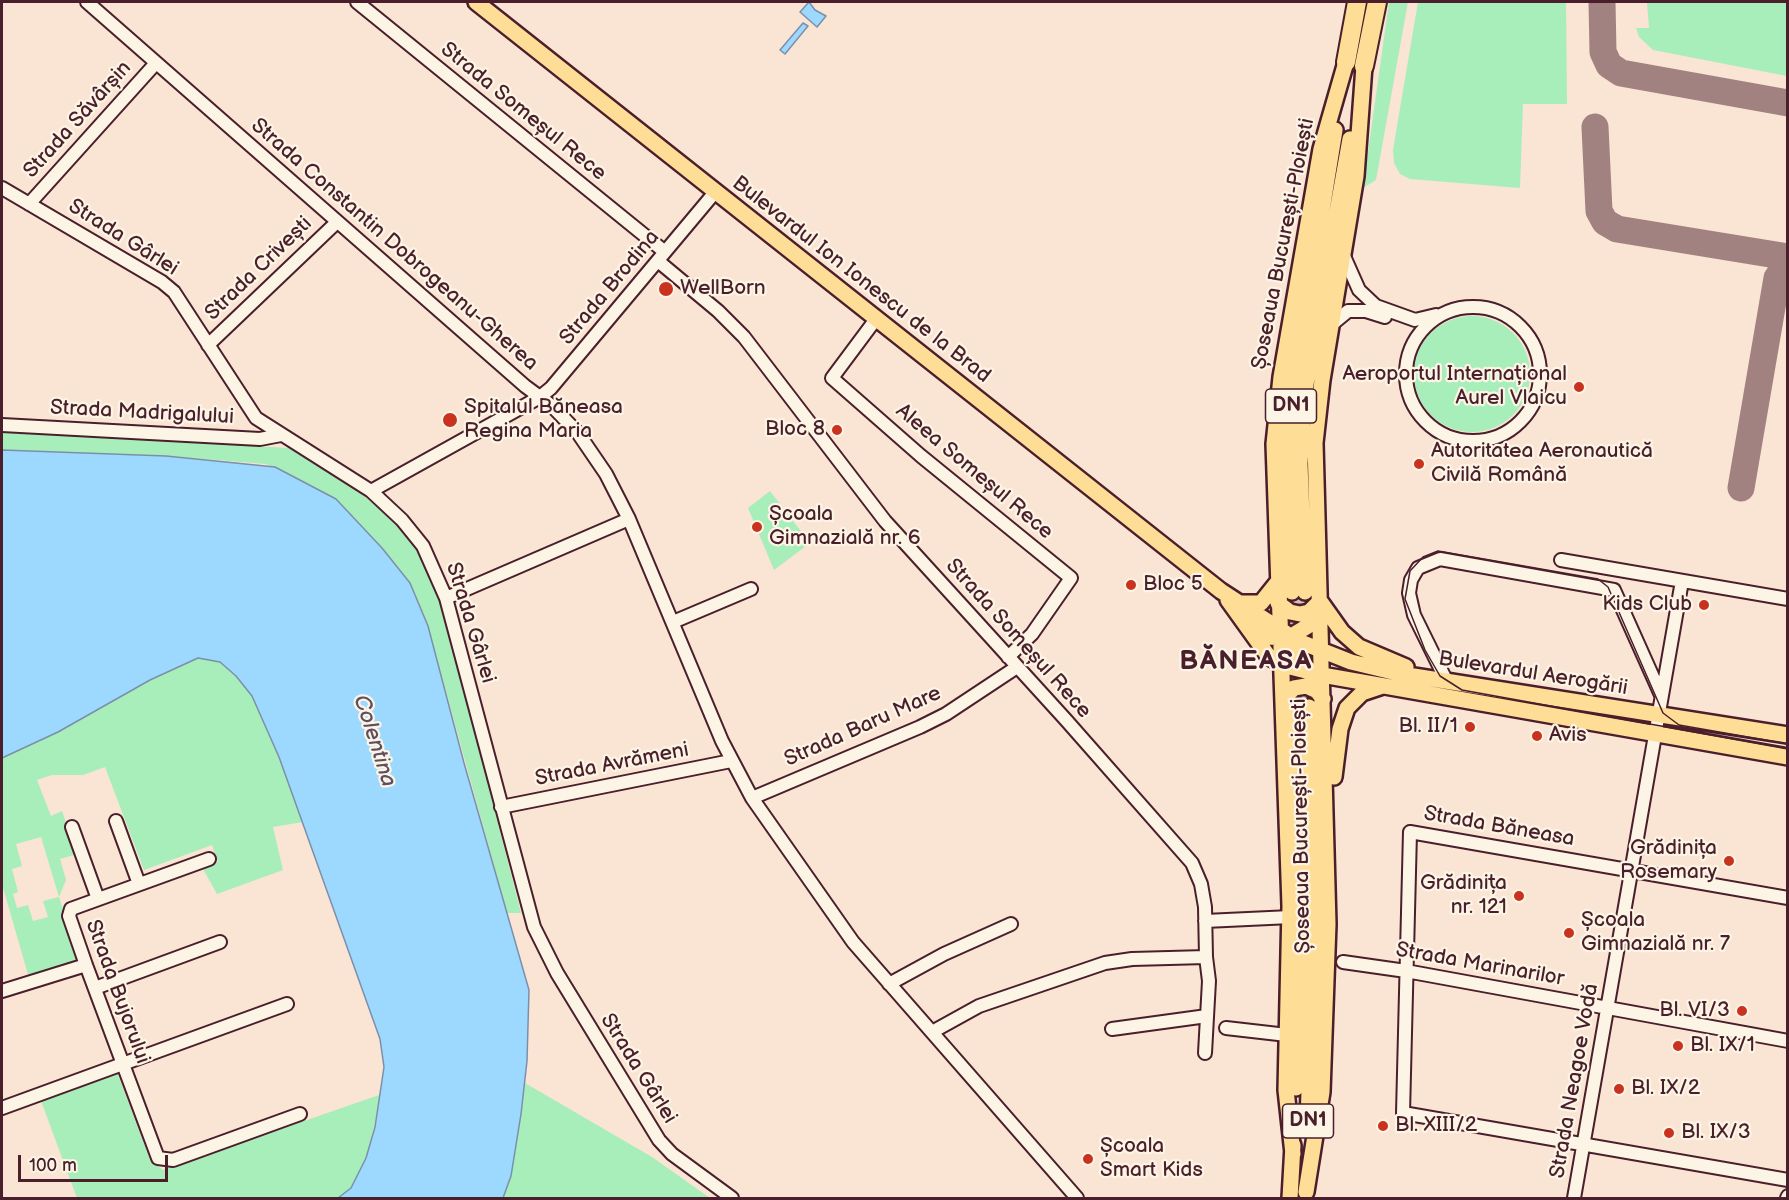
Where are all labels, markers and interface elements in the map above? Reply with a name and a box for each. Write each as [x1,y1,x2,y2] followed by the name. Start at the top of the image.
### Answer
[435,37,611,187] street label: Strada Someșul Rece
[19,56,137,184] street label: Strada Săvârșin
[245,113,543,377] street label: Strada Constantin Dobrogeanu-Gherea
[1247,116,1321,372] street label: Șoseaua București-Ploiești
[727,171,995,389] street label: Bulevardul Ion Ionescu de la Brad
[63,194,183,282] street label: Strada Gârlei
[200,212,318,326] street label: Strada Crivești
[555,226,665,350] street label: Strada Brodina
[680,276,766,302] place label: WellBorn
[657,280,675,298] marker: WellBorn
[1342,362,1567,412] place label: Aeroportul Internațional Aurel Vlaicu
[1572,380,1586,394] marker: Aeroportul Internațional Aurel Vlaicu
[1266,389,1316,423] road number: DN1
[464,395,623,445] place label: Spitalul Băneasa Regina Maria
[49,396,235,430] street label: Strada Madrigalului
[890,399,1058,545] street label: Aleea Someșul Rece
[441,411,459,429] marker: Spitalul Băneasa Regina Maria
[765,417,825,443] place label: Bloc 8
[830,423,844,437] marker: Bloc 8
[1431,439,1653,489] place label: Autoritatea Aeronautică Civilă Română
[1412,457,1426,471] marker: Autoritatea Aeronautică Civilă Română
[769,502,921,552] place label: Școala Gimnazială nr. 6
[750,520,764,534] marker: Școala Gimnazială nr. 6
[940,554,1096,724] street label: Strada Someșul Rece
[440,560,500,686] street label: Strada Gârlei
[1143,572,1203,598] place label: Bloc 5
[1124,578,1138,592] marker: Bloc 5
[1602,592,1692,618] place label: Kids Club
[1697,598,1711,612] marker: Kids Club
[1179,646,1313,678] district label: BĂNEASA
[1437,647,1629,701] street label: Bulevardul Aerogării
[781,681,945,773] street label: Strada Baru Mare
[347,692,401,790] water label: Colentina
[1287,698,1317,954] street label: Șoseaua București-Ploiești
[1399,714,1458,740] place label: Bl. II/1
[1463,720,1477,734] marker: Bl. II/1
[1549,723,1587,749] place label: Avis
[1530,729,1544,743] marker: Avis
[533,738,691,792] street label: Strada Avrămeni
[1422,801,1576,853] street label: Strada Băneasa
[1620,836,1717,886] place label: Grădinița Rosemary
[1722,854,1736,868] marker: Grădinița Rosemary
[1420,871,1507,921] place label: Grădinița nr. 121
[1512,889,1526,903] marker: Grădinița nr. 121
[1581,908,1730,958] place label: Școala Gimnazială nr. 7
[79,917,155,1067] street label: Strada Bujorului
[1562,926,1576,940] marker: Școala Gimnazială nr. 7
[1394,938,1566,992] street label: Strada Marinarilor
[1545,982,1605,1180] street label: Strada Neagoe Vodă
[1659,998,1730,1024] place label: Bl. VI/3
[1735,1004,1749,1018] marker: Bl. VI/3
[594,1009,682,1129] street label: Strada Gârlei
[1690,1033,1755,1059] place label: Bl. IX/1
[1671,1039,1685,1053] marker: Bl. IX/1
[1631,1076,1700,1102] place label: Bl. IX/2
[1612,1082,1626,1096] marker: Bl. IX/2
[1282,1104,1334,1138] road number: DN1
[1395,1113,1477,1139] place label: Bl. XIII/2
[1376,1119,1390,1133] marker: Bl. XIII/2
[1681,1120,1751,1146] place label: Bl. IX/3
[1662,1126,1676,1140] marker: Bl. IX/3
[1100,1134,1203,1184] place label: Școala Smart Kids
[21,1143,171,1181] scale bar
[1081,1152,1095,1166] marker: Școala Smart Kids
[29,1155,77,1176] text: 100 m

